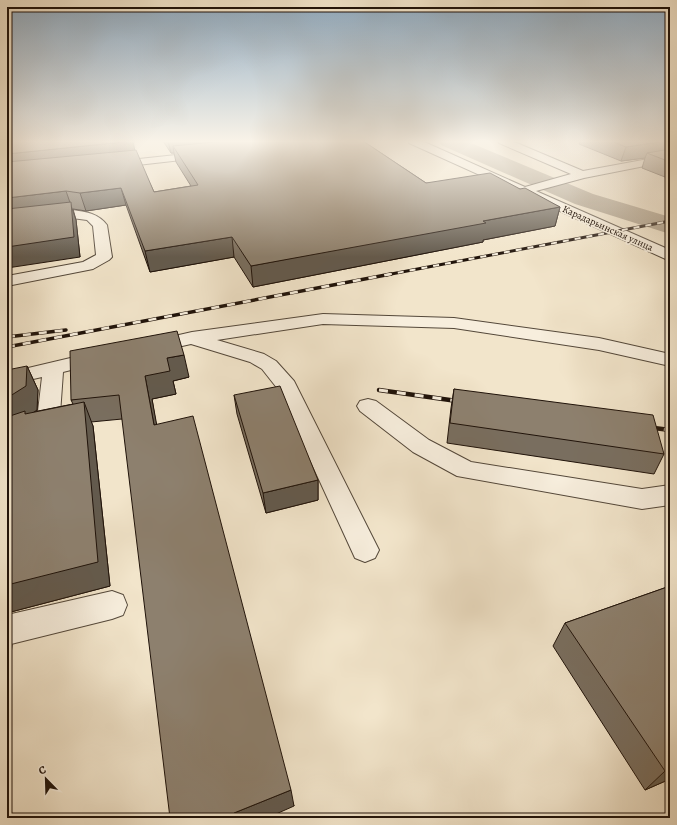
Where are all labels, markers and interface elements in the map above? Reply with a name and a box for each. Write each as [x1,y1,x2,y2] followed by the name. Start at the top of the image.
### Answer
[560,202,656,255] street label: Карадарьинская улица
[26,759,66,799] north arrow
[36,762,49,778] text: С

